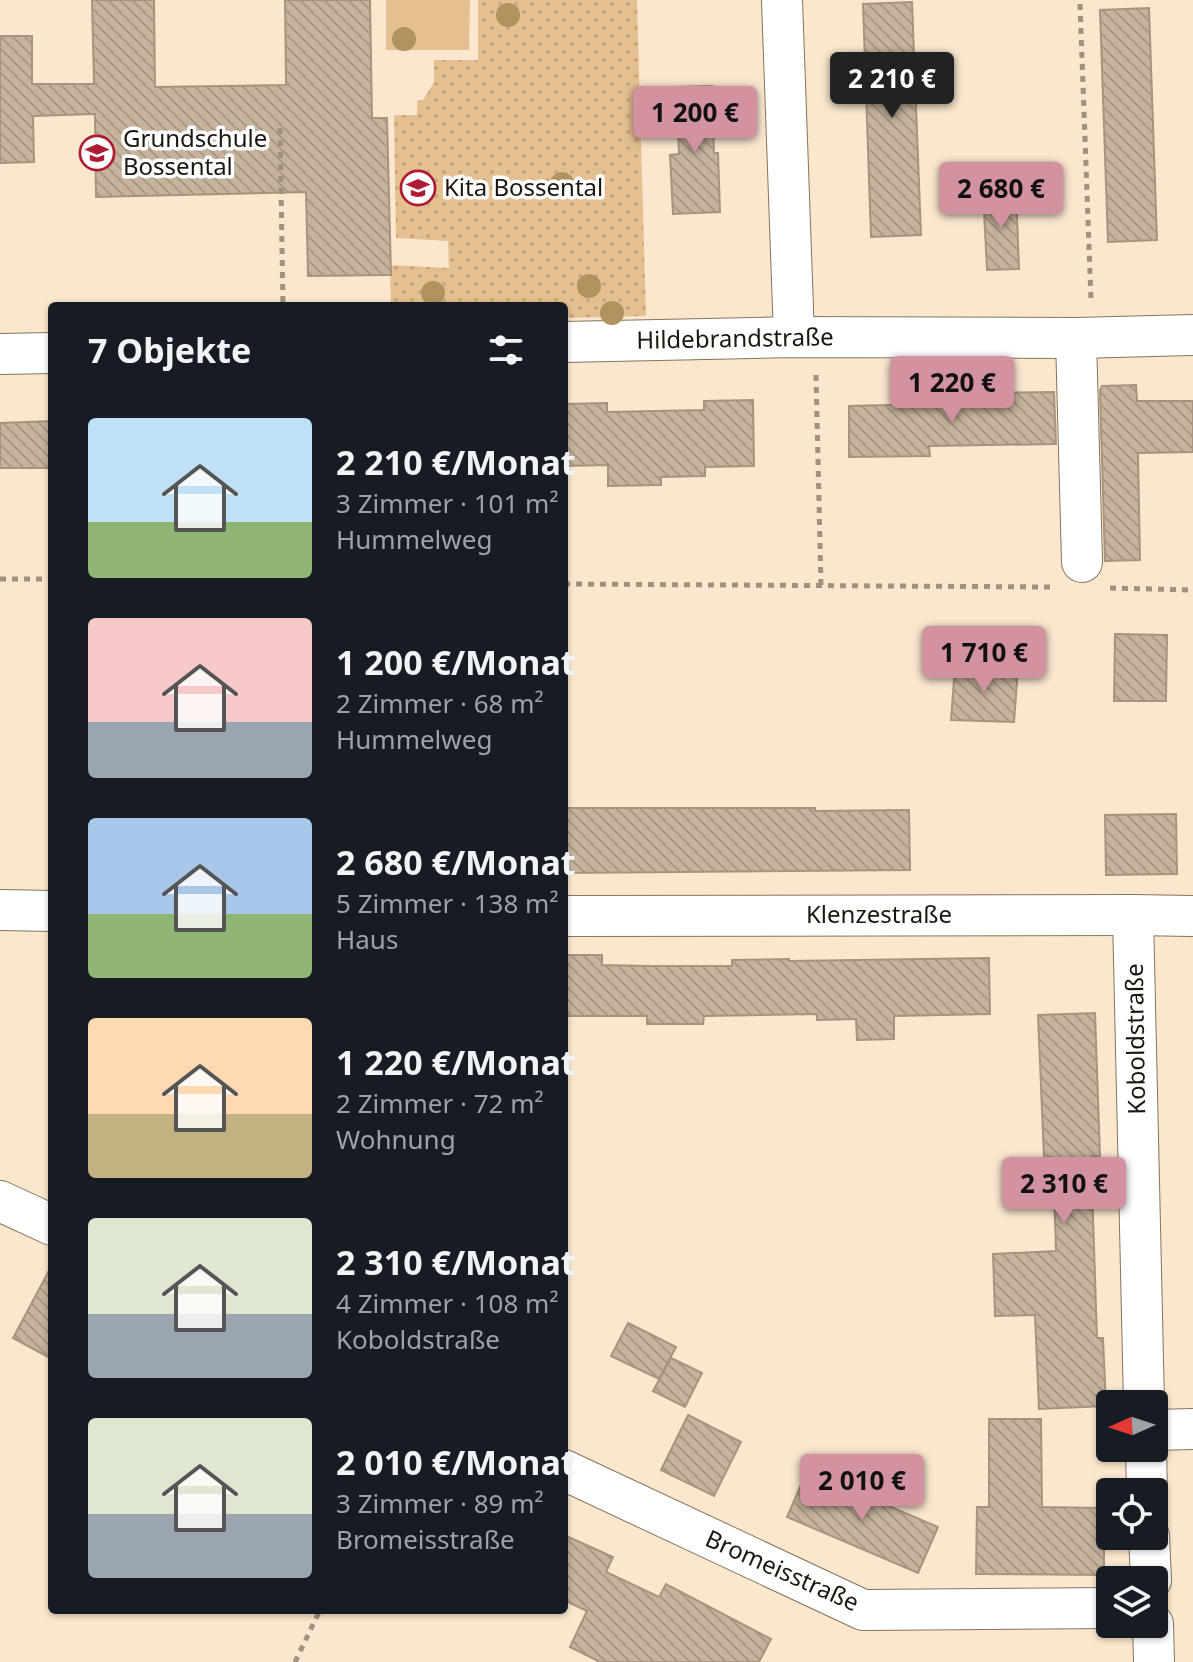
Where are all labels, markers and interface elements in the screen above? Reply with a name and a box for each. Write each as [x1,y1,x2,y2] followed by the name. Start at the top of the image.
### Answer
[818,52,966,120] pin: 2 210 €
[848,60,936,96] text: 2 210 €
[621,86,769,154] pin: 1 200 €
[651,94,739,130] text: 1 200 €
[123,121,267,182] place label: Grundschule Bossental
[78,134,116,172] school or university icon: Grundschule Bossental
[927,162,1075,230] pin: 2 680 €
[399,169,437,207] school or university icon: Kita Bossental
[444,170,603,203] place label: Kita Bossental
[957,170,1045,206] text: 2 680 €
[636,319,834,356] street label: Hildebrandstraße
[88,327,251,373] text: 7 Objekte
[484,328,528,372] icon: filters
[878,356,1026,424] pin: 1 220 €
[908,364,996,400] text: 1 220 €
[336,439,576,485] text: 2 210 €/Monat
[152,450,248,546] icon: home
[336,485,559,521] text: 3 Zimmer · 101 m²
[336,521,492,557] text: Hummelweg
[910,626,1058,694] pin: 1 710 €
[940,634,1028,670] text: 1 710 €
[336,639,576,685] text: 1 200 €/Monat
[152,650,248,746] icon: home
[336,685,544,721] text: 2 Zimmer · 68 m²
[336,721,492,757] text: Hummelweg
[336,839,576,885] text: 2 680 €/Monat
[152,850,248,946] icon: home
[336,885,559,921] text: 5 Zimmer · 138 m²
[806,897,952,930] street label: Klenzestraße
[336,921,398,957] text: Haus
[1117,963,1152,1115] street label: Koboldstraße
[336,1039,576,1085] text: 1 220 €/Monat
[152,1050,248,1146] icon: home
[336,1085,544,1121] text: 2 Zimmer · 72 m²
[336,1121,456,1157] text: Wohnung
[990,1157,1138,1225] pin: 2 310 €
[1020,1165,1108,1201] text: 2 310 €
[336,1239,576,1285] text: 2 310 €/Monat
[152,1250,248,1346] icon: home
[336,1285,559,1321] text: 4 Zimmer · 108 m²
[336,1321,500,1357] text: Koboldstraße
[1096,1390,1168,1462] north arrow
[1096,1390,1168,1638] map controls
[336,1439,576,1485] text: 2 010 €/Monat
[152,1450,248,1546] icon: home
[788,1454,936,1522] pin: 2 010 €
[818,1462,906,1498] text: 2 010 €
[1096,1478,1168,1550] button: locate
[336,1485,544,1521] text: 3 Zimmer · 89 m²
[336,1521,515,1557] text: Bromeisstraße
[701,1521,865,1618] street label: Bromeisstraße
[1096,1566,1168,1638] button: layers

